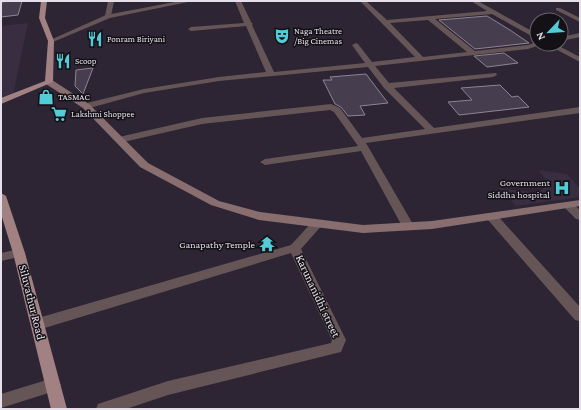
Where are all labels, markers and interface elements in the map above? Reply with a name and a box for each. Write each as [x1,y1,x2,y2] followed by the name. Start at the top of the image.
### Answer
[529,12,569,52] north arrow
[294,26,342,46] place label: Naga Theatre /Big Cinemas
[273,27,291,45] theatre icon: Naga Theatre /Big Cinemas
[86,30,104,48] restaurant icon: Ponram Biriyani
[533,30,547,42] text: N
[107,34,166,44] place label: Ponram Biriyani
[54,52,72,70] restaurant icon: Scoop
[75,56,97,66] place label: Scoop
[37,88,55,106] shop icon: TASMAC
[58,92,90,102] place label: TASMAC
[50,105,68,123] supermarket icon: Lakshmi Shoppee
[71,109,134,119] place label: Lakshmi Shoppee
[488,177,551,200] place label: Government Siddha hospital
[553,179,571,197] hospital icon: Government Siddha hospital
[258,235,276,253] temple icon: Ganapathy Temple
[179,239,256,250] place label: Ganapathy Temple
[293,252,344,341] street label: Karunanidhi street
[16,263,48,342] street label: Siluvathur Road

